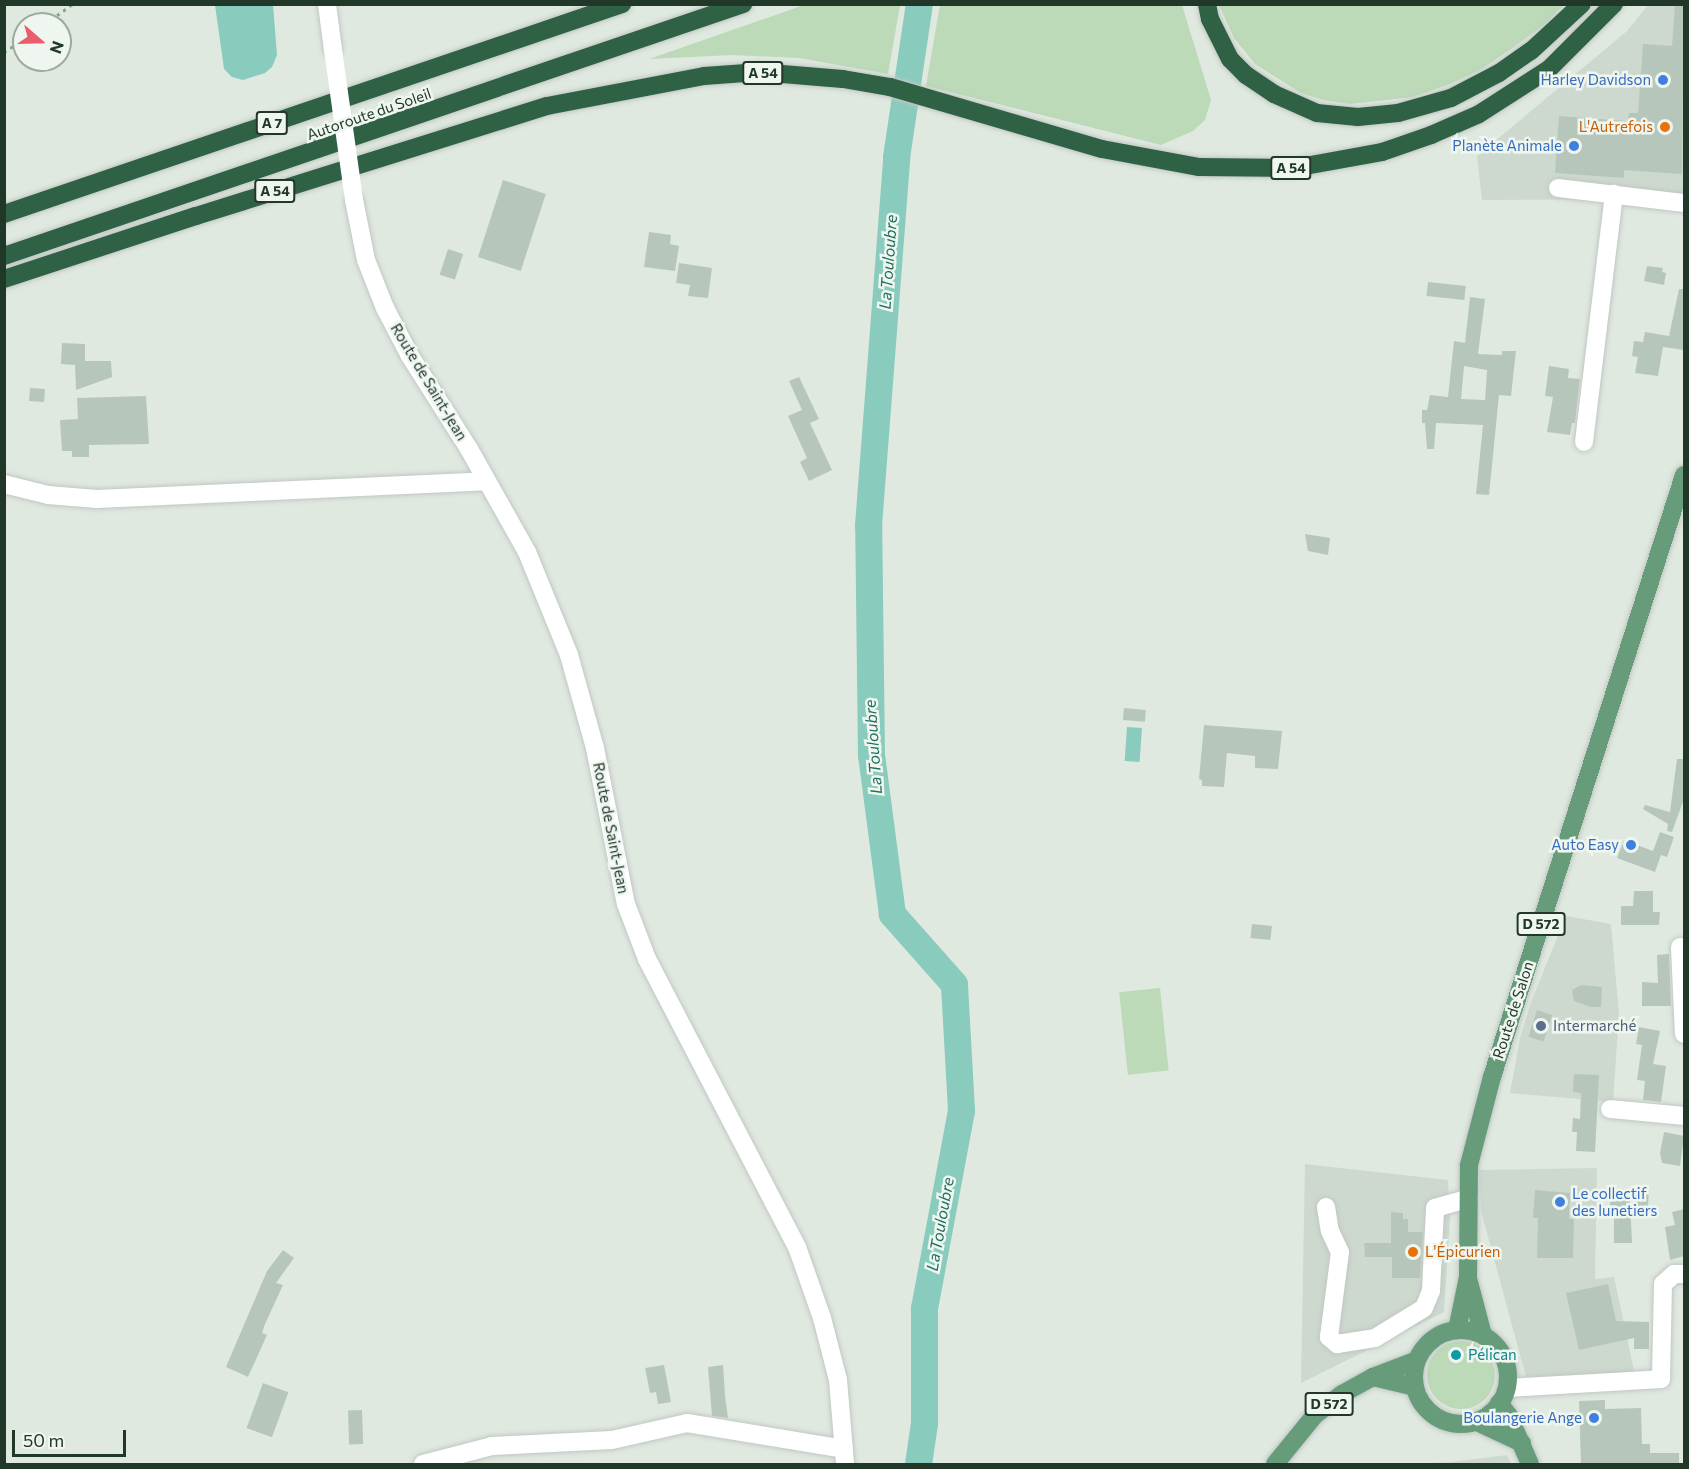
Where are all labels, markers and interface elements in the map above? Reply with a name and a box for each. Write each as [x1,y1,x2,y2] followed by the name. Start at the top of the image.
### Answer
[12,12,72,72] north arrow
[47,39,68,57] text: N
[742,62,784,84] road number: A 54
[1540,71,1651,89] place label: Harley Davidson
[1656,73,1670,87] marker: Harley Davidson
[304,84,434,144] street label: Autoroute du Soleil
[256,112,288,134] road number: A 7
[1579,118,1653,136] place label: L'Autrefois
[1658,120,1672,134] marker: L'Autrefois
[1452,137,1562,155] place label: Planète Animale
[1567,139,1581,153] marker: Planète Animale
[1270,157,1312,179] road number: A 54
[254,180,296,202] road number: A 54
[875,214,901,310] water label: La Touloubre
[387,320,471,444] street label: Route de Saint-Jean
[860,699,886,795] water label: La Touloubre
[589,761,633,895] street label: Route de Saint-Jean
[1551,836,1619,854] place label: Auto Easy
[1624,838,1638,852] marker: Auto Easy
[1516,913,1566,935] road number: D 572
[1489,959,1537,1061] street label: Route de Salon
[1553,1017,1636,1035] place label: Intermarché
[1534,1019,1548,1033] marker: Intermarché
[922,1176,958,1272] water label: La Touloubre
[1572,1184,1657,1219] place label: Le collectif des lunetiers
[1553,1195,1567,1209] marker: Le collectif des lunetiers
[1425,1243,1500,1261] place label: L'Épicurien
[1406,1245,1420,1259] marker: L'Épicurien
[1468,1346,1517,1364] place label: Pélican
[1449,1348,1463,1362] marker: Pélican
[1304,1393,1354,1415] road number: D 572
[1463,1409,1582,1427] place label: Boulangerie Ange
[1587,1411,1601,1425] marker: Boulangerie Ange
[15,1418,129,1456] scale bar
[23,1429,64,1451] text: 50 m

